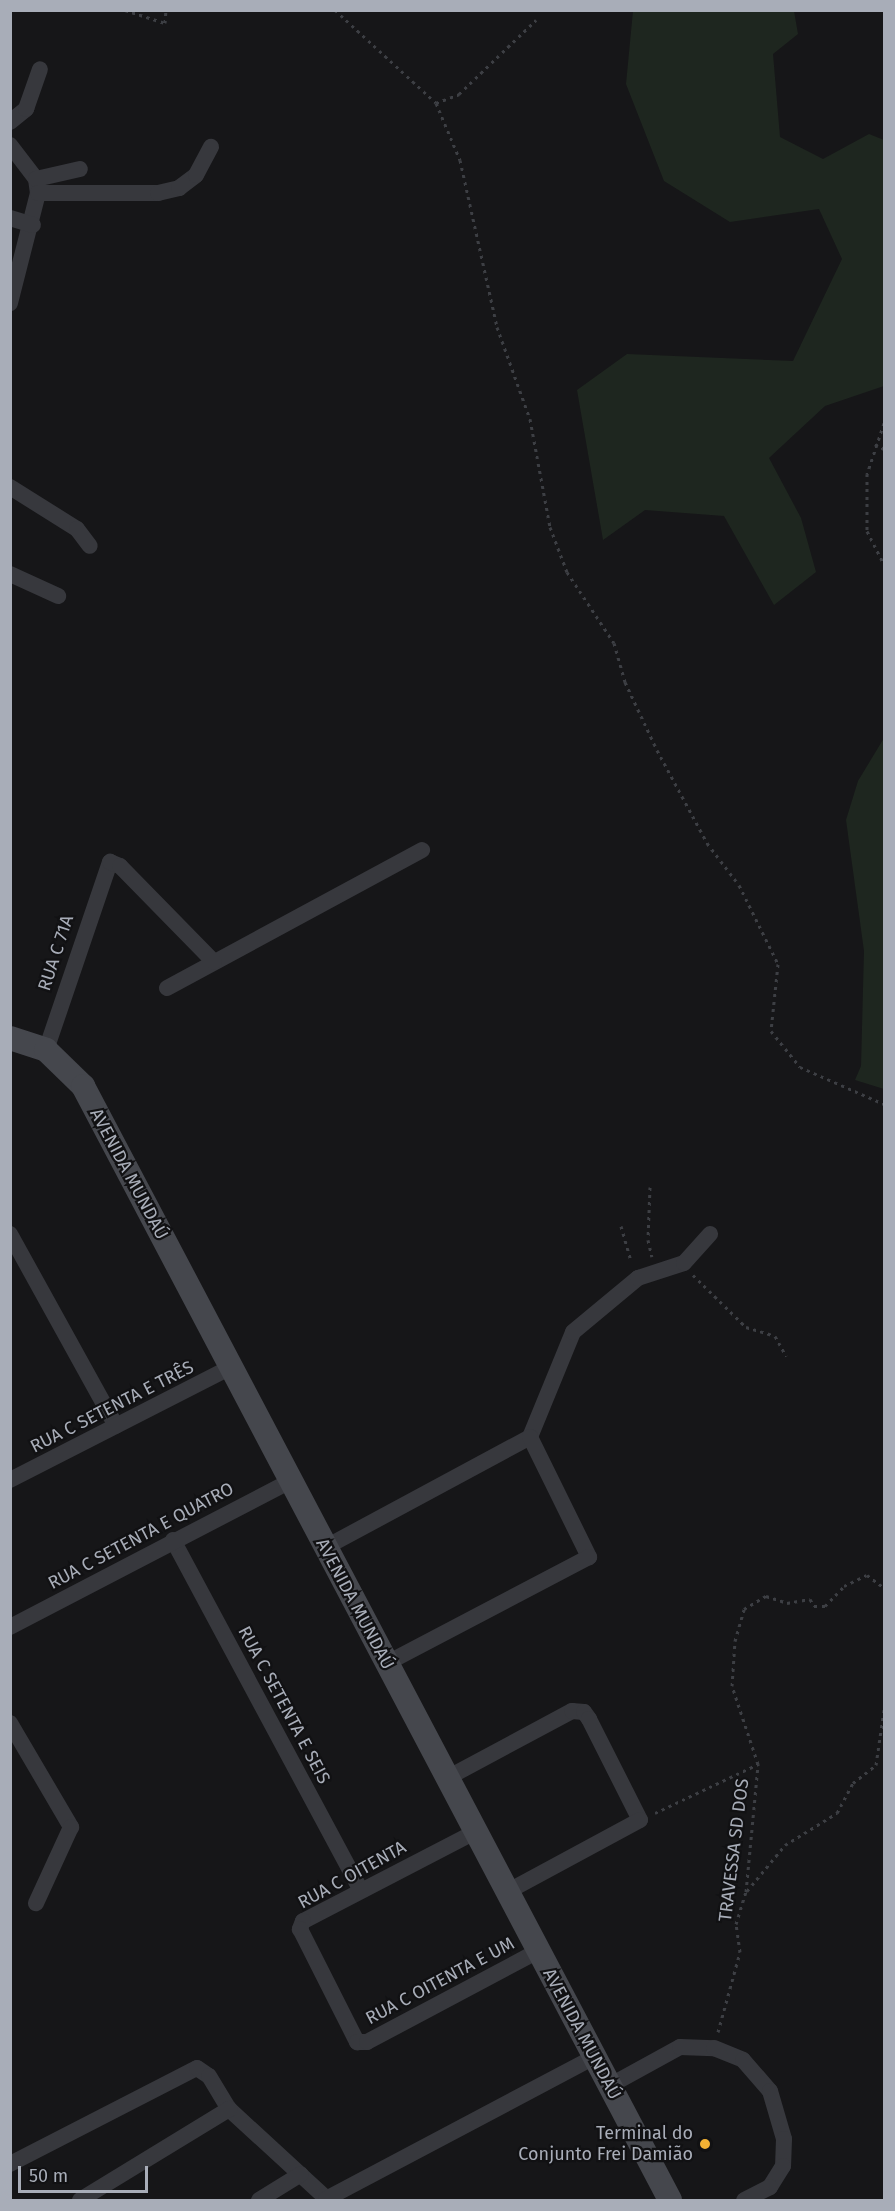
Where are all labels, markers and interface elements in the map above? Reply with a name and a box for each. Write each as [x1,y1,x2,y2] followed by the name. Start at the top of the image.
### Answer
[34,912,78,994] street label: RUA C 71A
[85,1105,173,1243] street label: AVENIDA MUNDAÚ
[27,1356,197,1458] street label: RUA C SETENTA E TRÊS
[45,1478,237,1594] street label: RUA C SETENTA E QUATRO
[311,1535,399,1673] street label: AVENIDA MUNDAÚ
[233,1622,335,1788] street label: RUA C SETENTA E SEIS
[714,1777,754,1923] street label: TRAVESSA SD DOS
[294,1836,410,1914] street label: RUA C OITENTA
[362,1933,518,2029] street label: RUA C OITENTA E UM
[538,1965,626,2103] street label: AVENIDA MUNDAÚ
[518,2123,693,2166] place label: Terminal do Conjunto Frei Damião
[698,2137,712,2151] marker: Terminal do Conjunto Frei Damião
[21,2154,152,2192] scale bar
[29,2165,68,2187] text: 50 m

